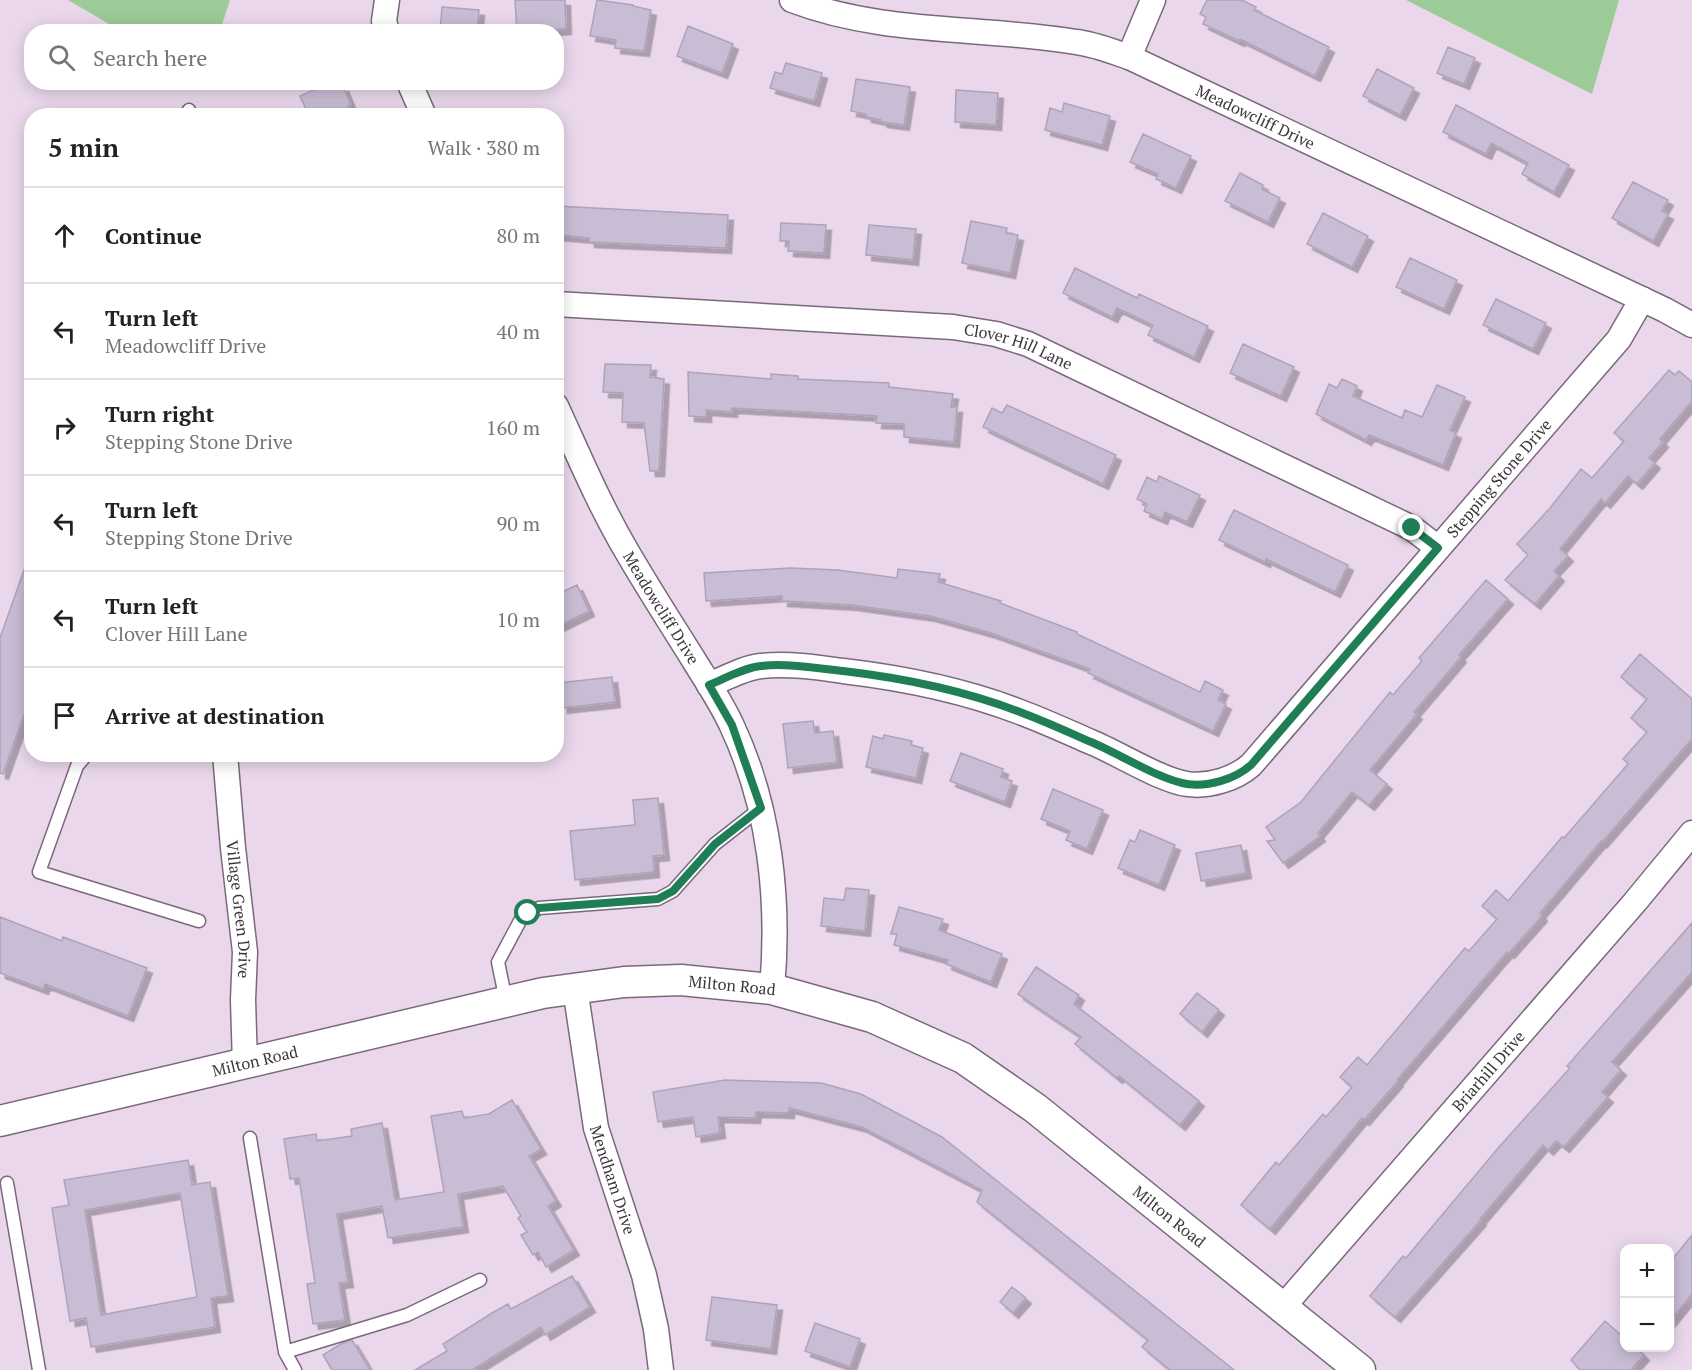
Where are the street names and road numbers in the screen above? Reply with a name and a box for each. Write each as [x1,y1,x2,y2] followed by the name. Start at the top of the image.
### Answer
[1192,79,1319,154] street label: Meadowcliff Drive
[962,318,1076,375] street label: Clover Hill Lane
[1441,414,1556,542] street label: Stepping Stone Drive
[618,547,705,669] street label: Meadowcliff Drive
[221,839,256,979] street label: Village Green Drive
[687,970,777,1000] street label: Milton Road
[1447,1026,1529,1116] street label: Briarhill Drive
[210,1040,300,1082] street label: Milton Road
[585,1122,641,1237] street label: Mendham Drive
[1128,1180,1210,1252] street label: Milton Road

